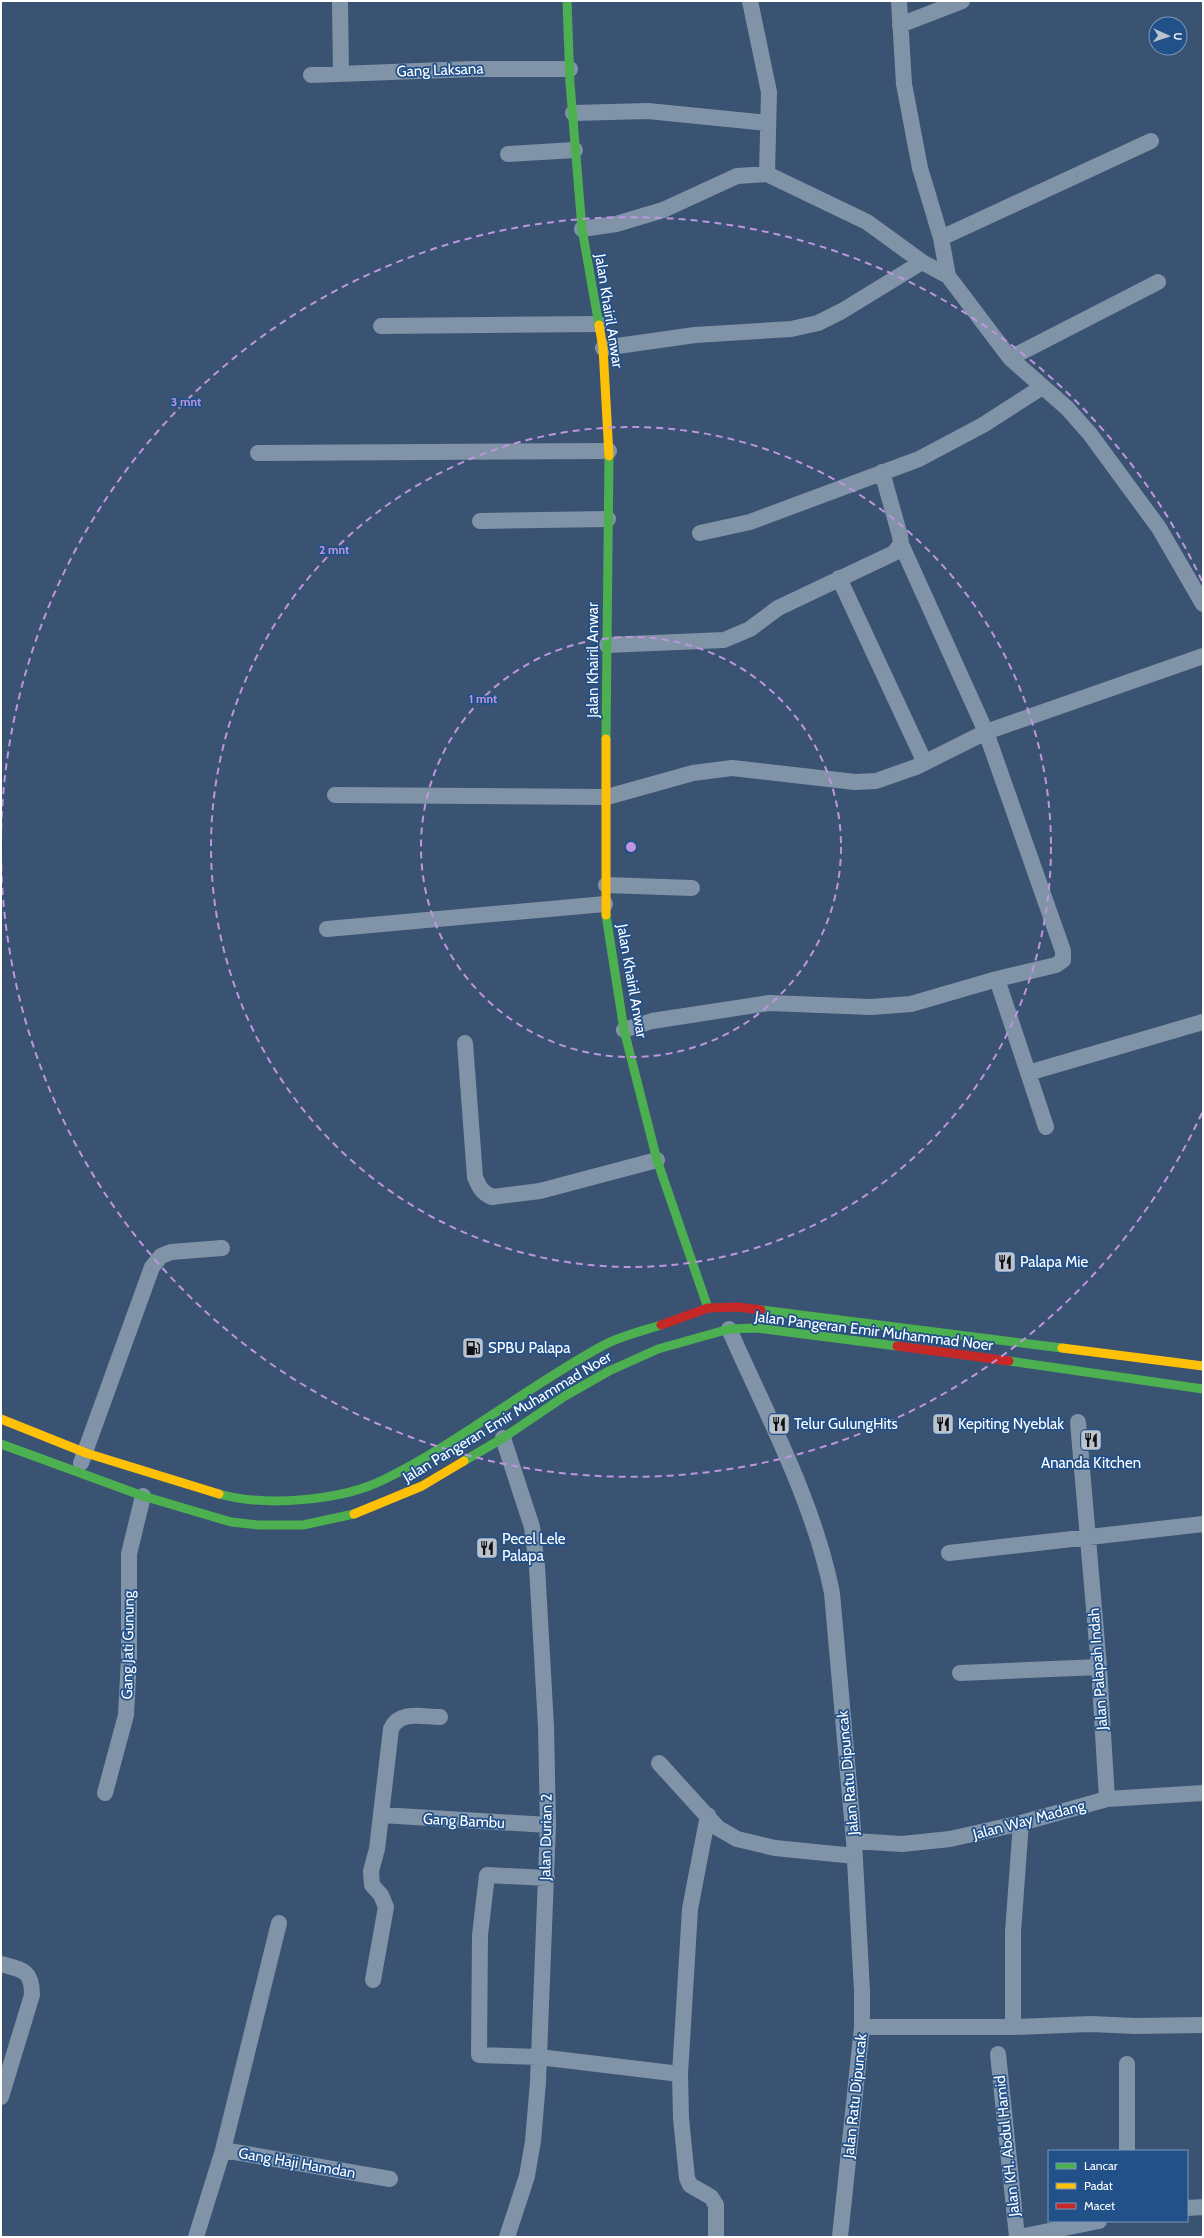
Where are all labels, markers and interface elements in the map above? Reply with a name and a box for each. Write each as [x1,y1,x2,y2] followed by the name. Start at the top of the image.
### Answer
[1148,16,1188,56] north arrow
[1171,32,1185,41] text: U
[396,59,485,81] street label: Gang Laksana
[591,252,627,370] street label: Jalan Khairil Anwar
[171,394,201,409] text: 3 mnt
[319,542,349,557] text: 2 mnt
[584,602,602,719] street label: Jalan Khairil Anwar
[469,691,497,706] text: 1 mnt
[624,840,638,854] centre of rings
[613,922,651,1040] street label: Jalan Khairil Anwar
[992,1249,1018,1275] restaurant icon: Palapa Mie
[1020,1253,1088,1271] place label: Palapa Mie
[753,1307,995,1355] street label: Jalan Pangeran Emir Muhammad Noer
[460,1335,486,1361] fuel station icon: SPBU Palapa
[488,1339,571,1357] place label: SPBU Palapa
[399,1347,615,1487] street label: Jalan Pangeran Emir Muhammad Noer
[766,1411,792,1437] restaurant icon: Telur GulungHits
[930,1411,956,1437] restaurant icon: Kepiting Nyeblak
[794,1415,898,1433] place label: Telur GulungHits
[958,1415,1064,1433] place label: Kepiting Nyeblak
[1078,1427,1104,1453] restaurant icon: Ananda Kitchen
[1041,1454,1141,1472] place label: Ananda Kitchen
[502,1530,566,1565] place label: Pecel Lele Palapa
[474,1535,500,1561] restaurant icon: Pecel Lele Palapa
[118,1590,138,1700] street label: Gang Jati Gunung
[1085,1607,1111,1732] street label: Jalan Palapah Indah
[834,1710,863,1837] street label: Jalan Ratu Dipuncak
[536,1793,556,1882] street label: Jalan Durian 2
[970,1796,1088,1844] street label: Jalan Way Madang
[423,1810,505,1832] street label: Gang Bambu
[839,2033,871,2160] street label: Jalan Ratu Dipuncak
[991,2074,1023,2219] street label: Jalan KH. Abdul Hamid
[237,2144,357,2182] street label: Gang Haji Hamdan
[1048,2150,1188,2222] legend
[1084,2158,1118,2173] text: Lancar
[1084,2178,1113,2193] text: Padat
[1084,2198,1115,2213] text: Macet

